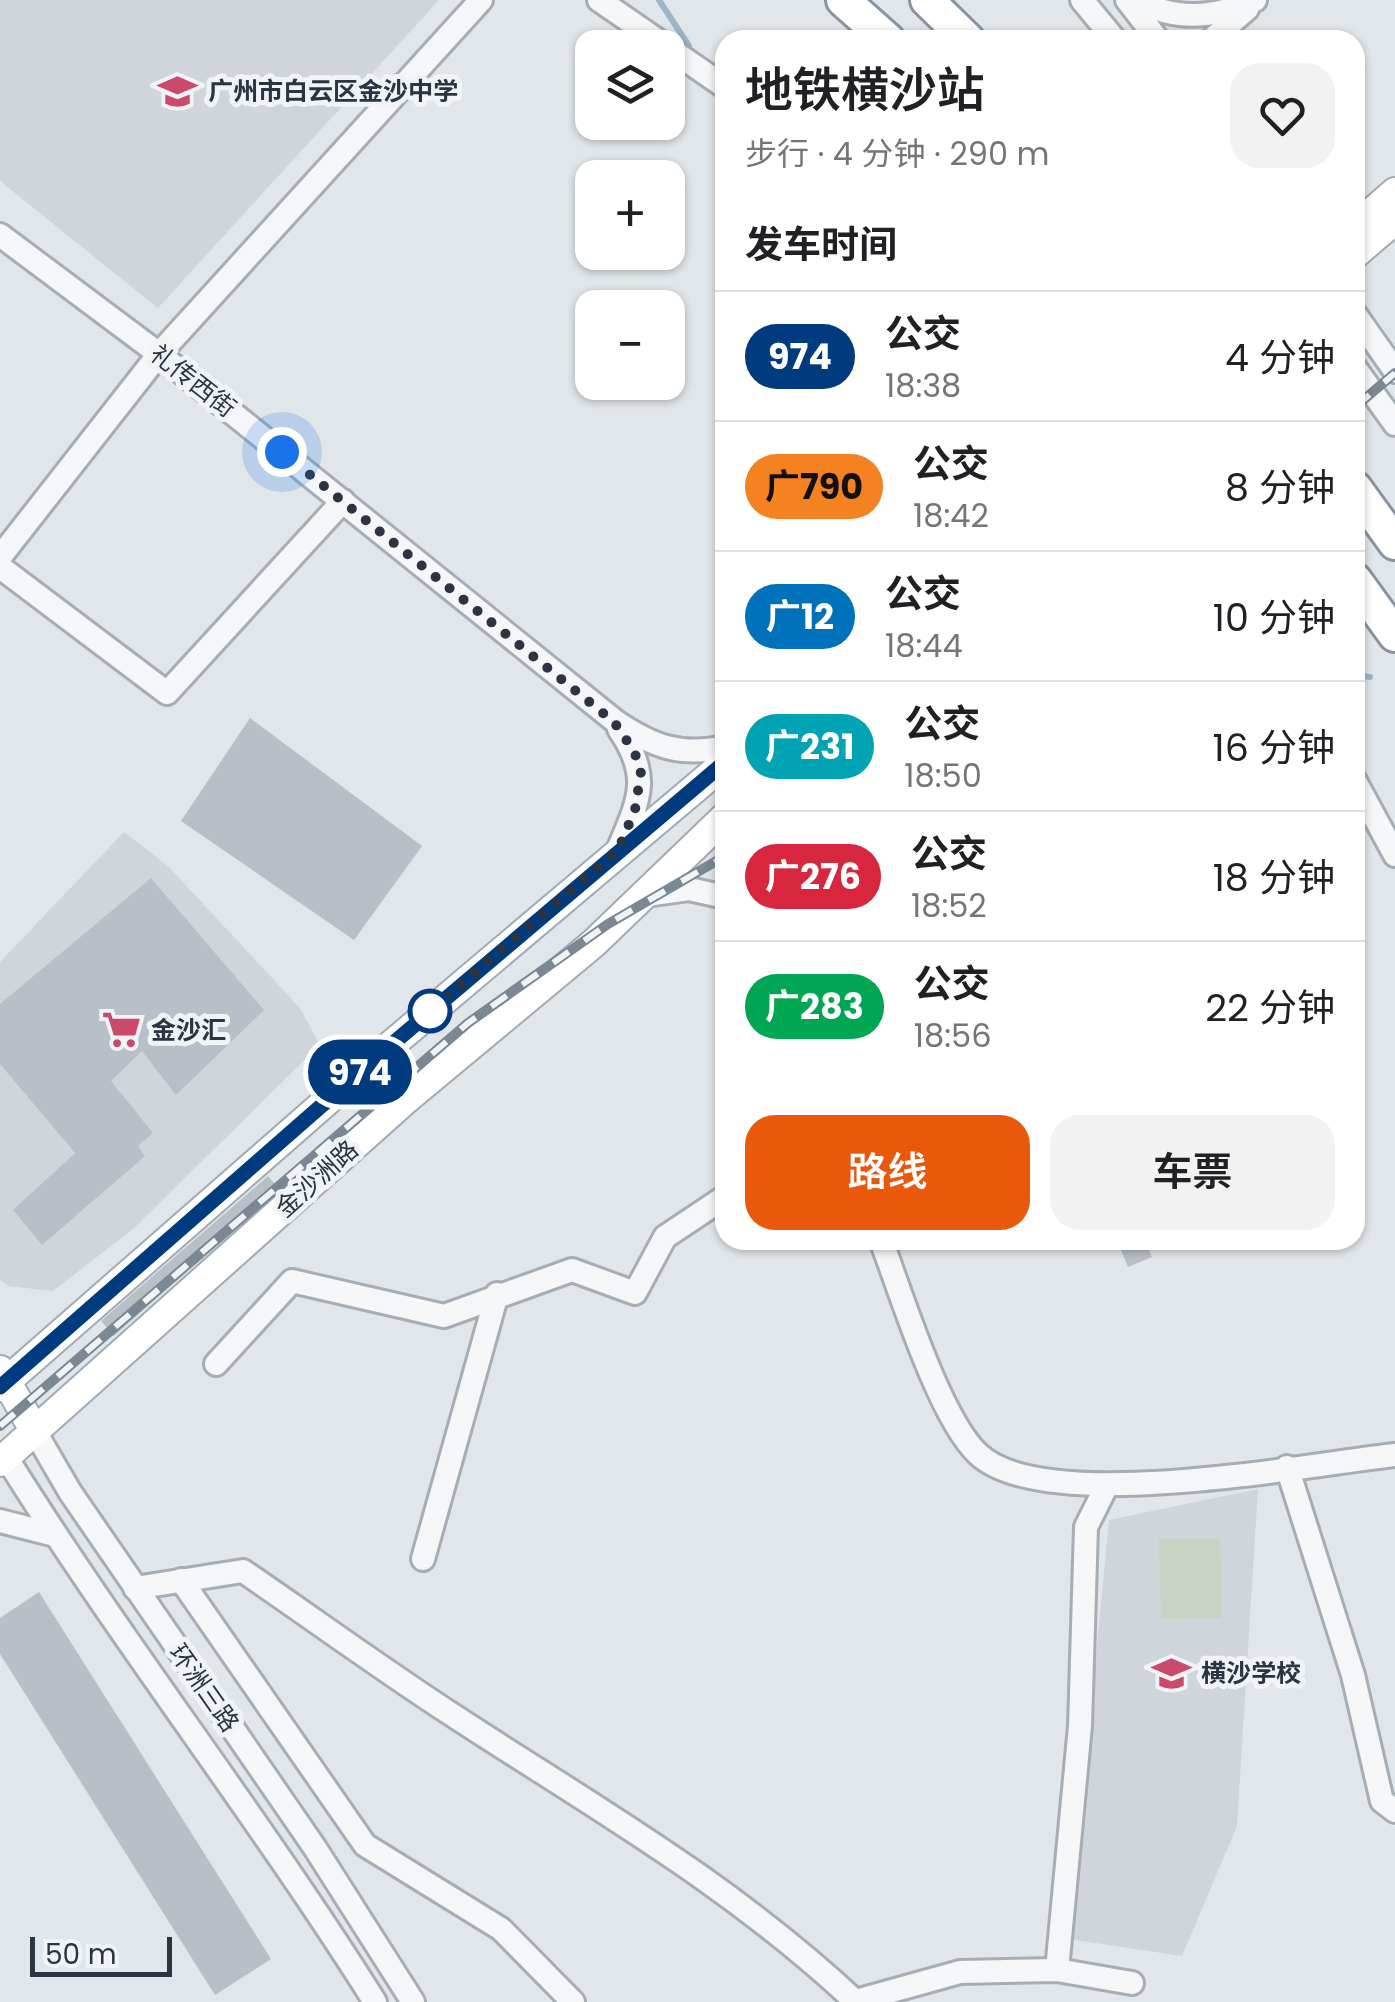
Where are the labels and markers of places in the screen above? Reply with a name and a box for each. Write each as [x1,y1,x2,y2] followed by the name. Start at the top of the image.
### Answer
[157,70,199,112] school or university icon: 广州市白云区金沙中学
[208,74,458,109] place label: 广州市白云区金沙中学
[409,990,451,1032] unlabelled marker
[100,1009,142,1051] supermarket icon: 金沙汇
[151,1013,226,1048] place label: 金沙汇
[1150,1652,1192,1694] school or university icon: 横沙学校
[1201,1656,1301,1691] place label: 横沙学校

